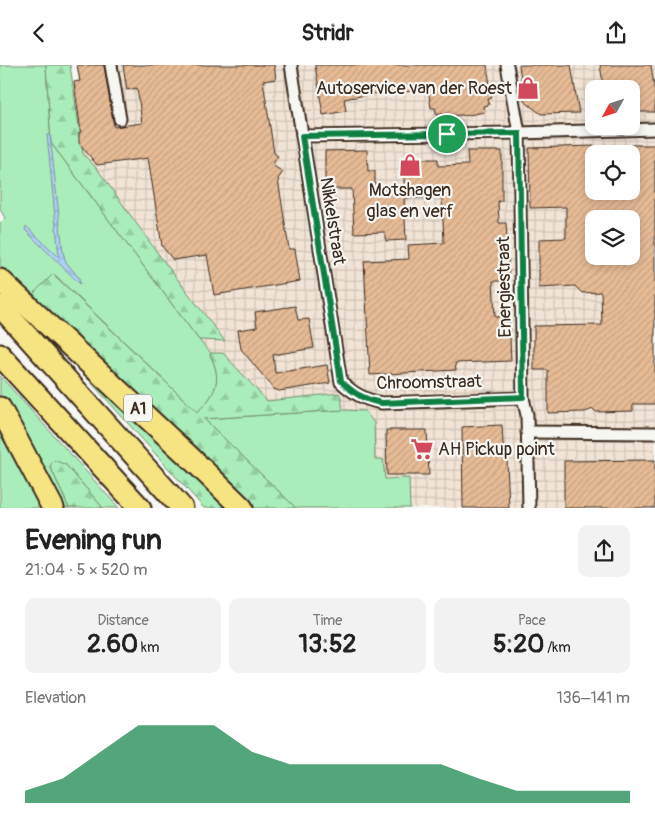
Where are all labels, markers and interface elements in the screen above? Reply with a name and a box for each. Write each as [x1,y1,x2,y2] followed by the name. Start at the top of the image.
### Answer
[25,19,53,47] icon: back
[301,19,354,47] text: Stridr
[602,19,630,47] icon: share
[515,75,541,101] shop icon: Autoservice van der Roest
[316,77,513,100] place label: Autoservice van der Roest
[585,80,640,135] north arrow
[585,80,640,265] map controls
[426,113,468,155] pin
[433,120,461,148] icon: arrive
[585,145,640,200] button: locate
[397,152,423,178] shop icon: Motshagen glas en verf
[314,175,351,267] street label: Nikkelstraat
[367,179,454,223] place label: Motshagen glas en verf
[585,210,640,265] button: layers
[492,235,517,338] street label: Energiestraat
[376,370,483,395] street label: Chroomstraat
[124,394,152,421] road number: A1
[409,436,435,462] supermarket icon: AH Pickup point
[438,438,555,461] place label: AH Pickup point
[25,523,162,558] text: Evening run
[578,525,630,577] button: share
[25,560,147,580] text: 21:04 · 5 × 520 m
[98,612,149,629] text: Distance
[313,612,342,629] text: Time
[518,612,546,629] text: Pace
[87,629,138,660] text: 2.60
[299,629,356,660] text: 13:52
[493,629,544,660] text: 5:20
[138,639,159,656] text: km
[544,639,571,656] text: /km
[25,688,86,708] text: Elevation
[557,688,630,708] text: 136–141 m

